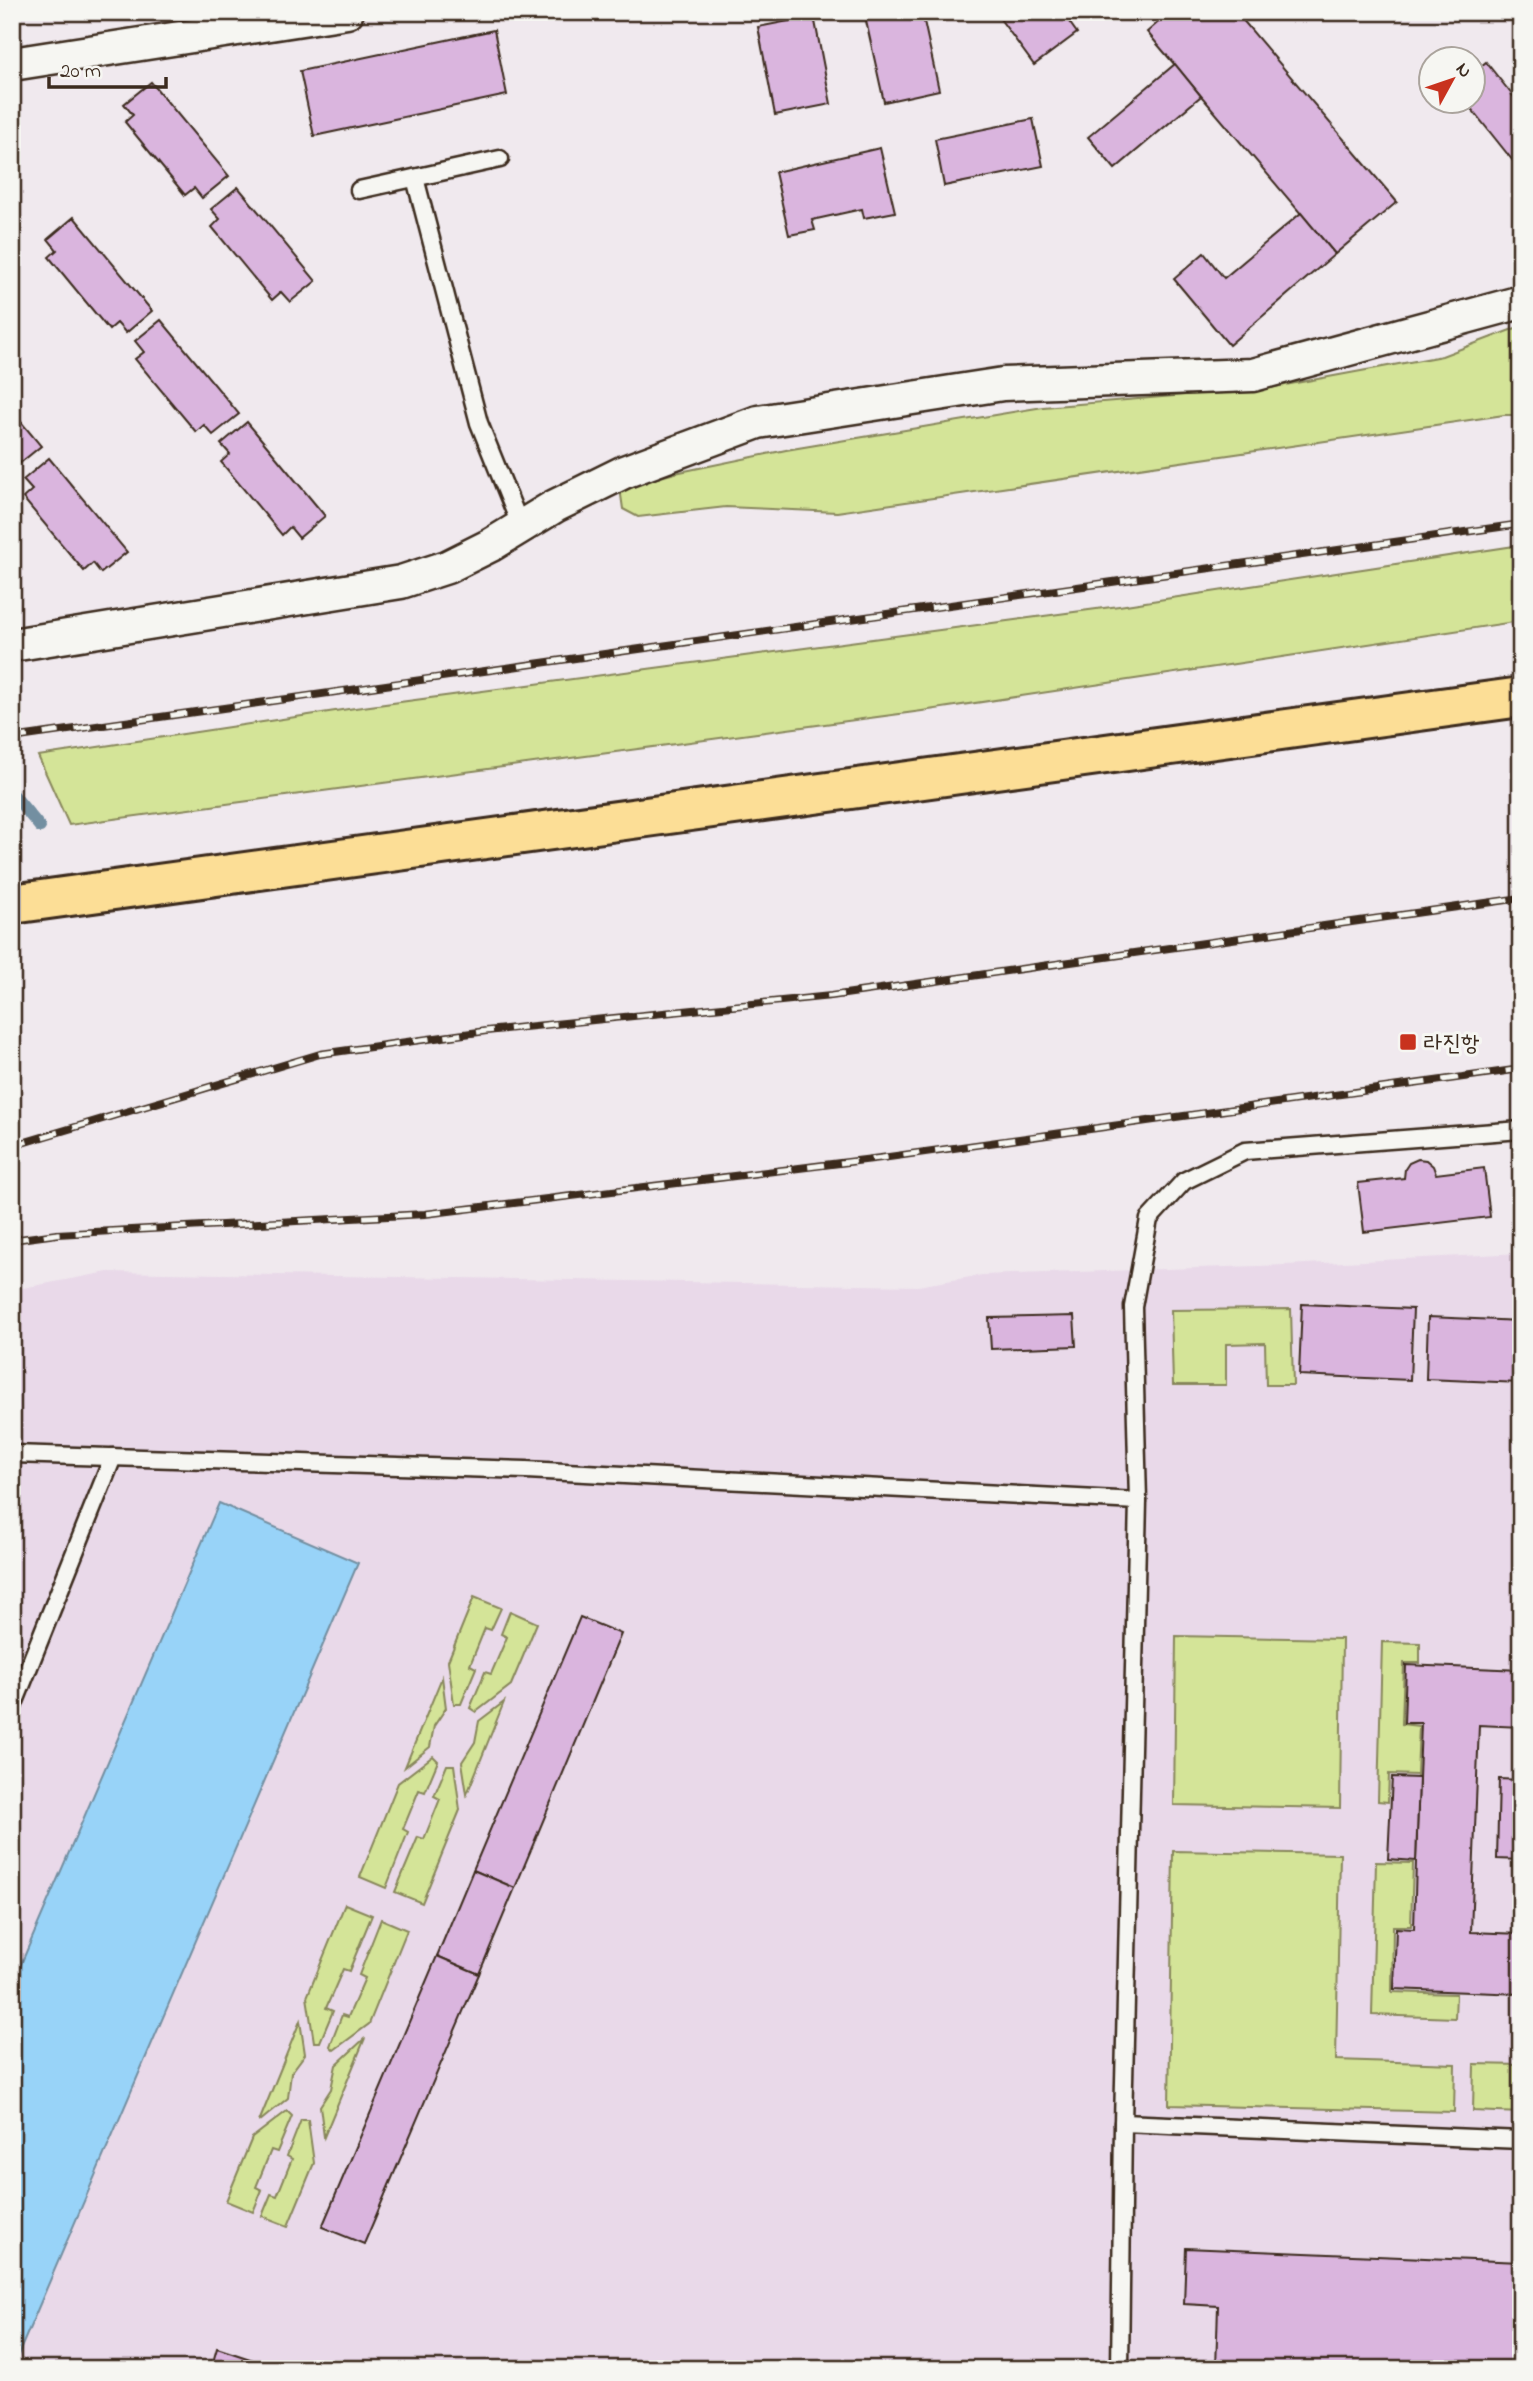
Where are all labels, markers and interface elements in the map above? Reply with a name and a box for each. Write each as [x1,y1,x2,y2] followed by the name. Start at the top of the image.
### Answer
[49,46,166,90] scale bar
[1418,46,1488,116] north arrow
[60,57,101,87] text: 20 m
[1449,57,1478,84] text: N
[1424,1028,1480,1061] place label: 라진항
[1398,1032,1418,1052] marker: 라진항

